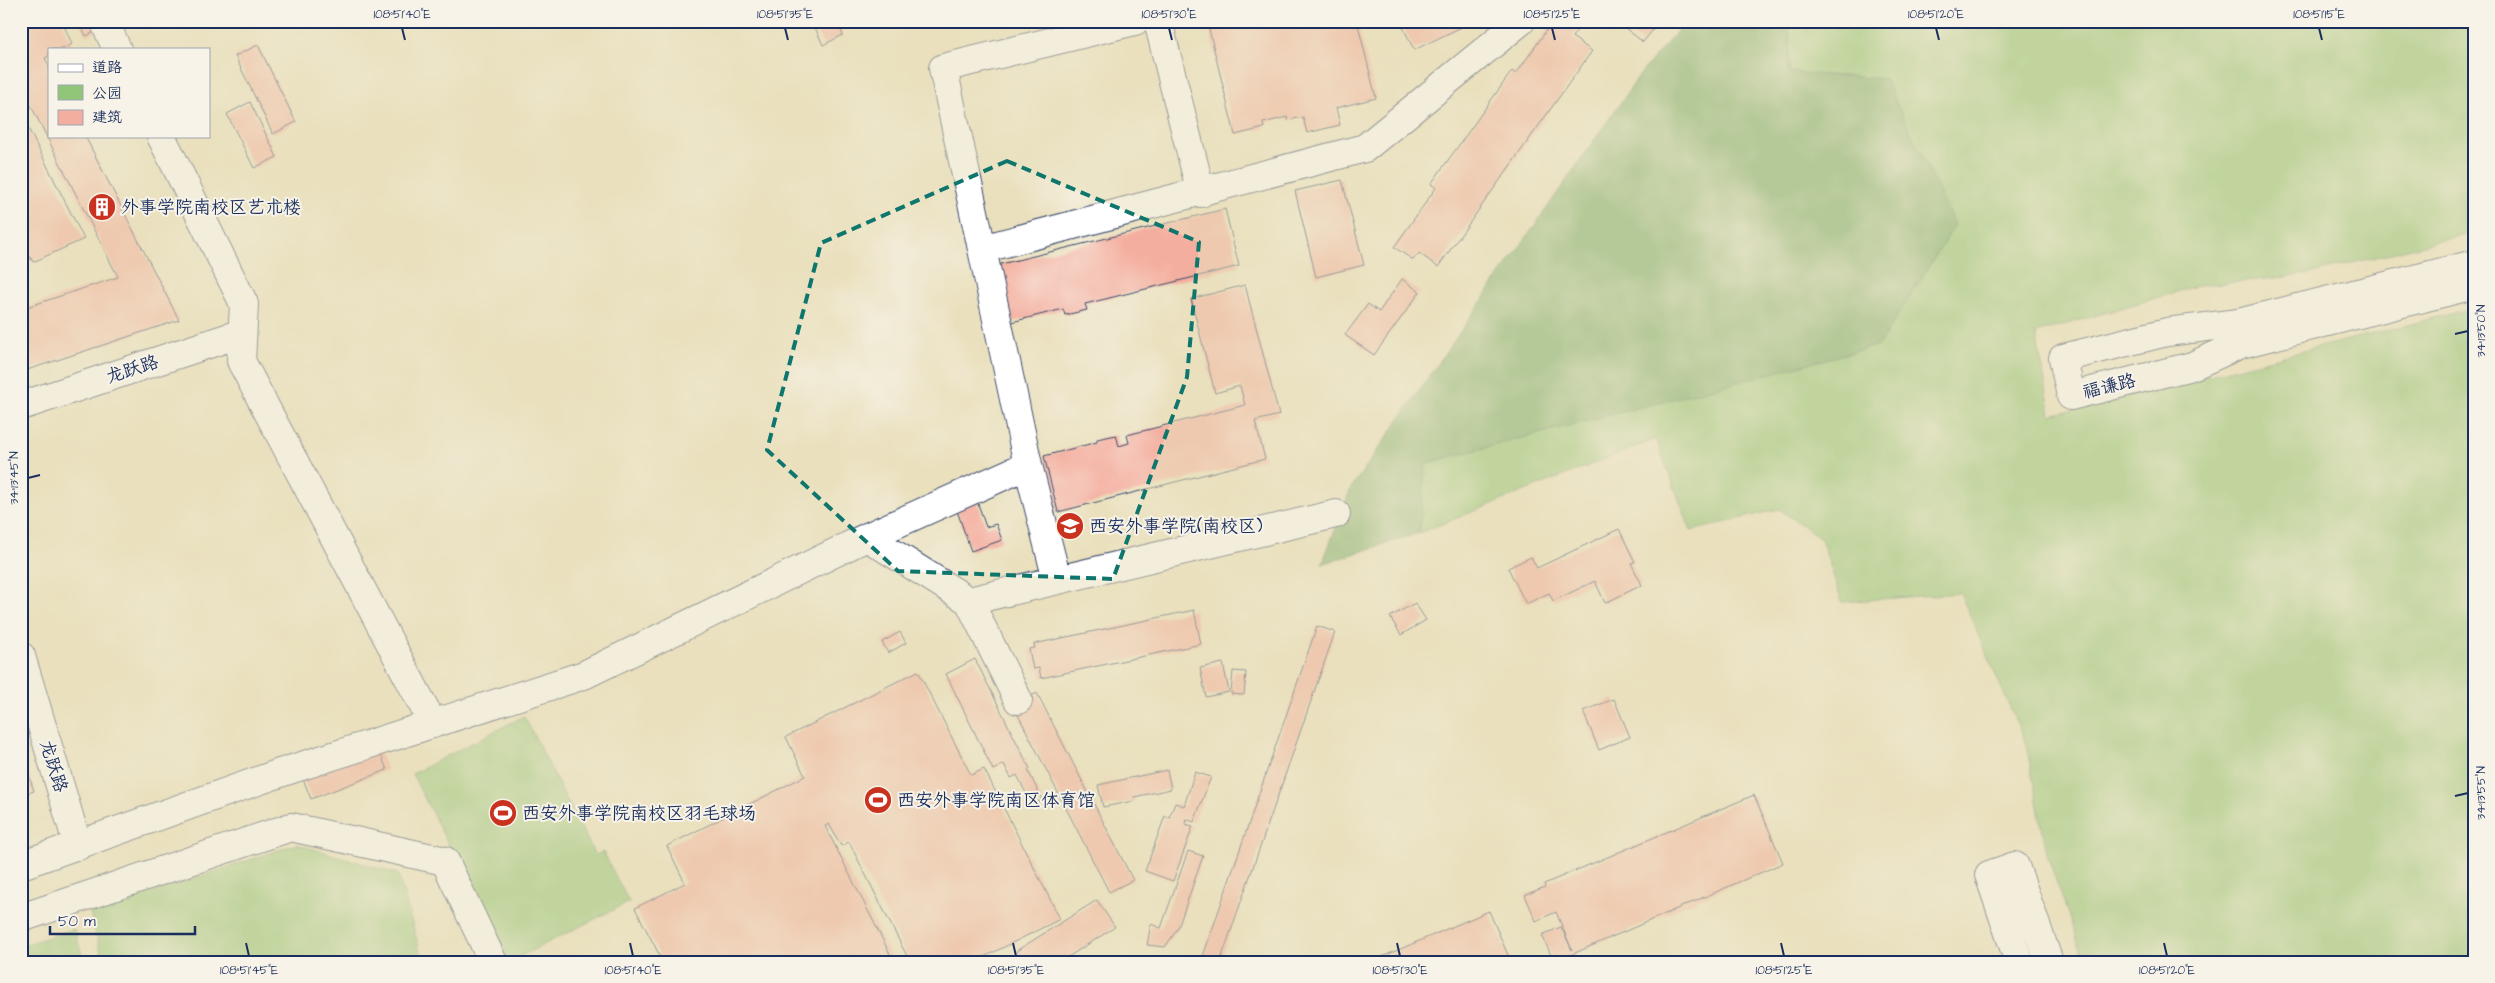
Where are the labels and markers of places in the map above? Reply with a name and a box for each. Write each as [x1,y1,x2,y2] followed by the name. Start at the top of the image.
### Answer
[87,192,117,222] building icon: 外事学院南校区艺术楼
[121,195,301,220] place label: 外事学院南校区艺术楼
[1055,511,1085,541] school or university icon: 西安外事学院(南校区)
[1089,514,1263,539] place label: 西安外事学院(南校区)
[863,785,893,815] sports icon: 西安外事学院南区体育馆
[897,788,1095,813] place label: 西安外事学院南区体育馆
[488,798,518,828] sports icon: 西安外事学院南校区羽毛球场
[522,801,756,826] place label: 西安外事学院南校区羽毛球场

